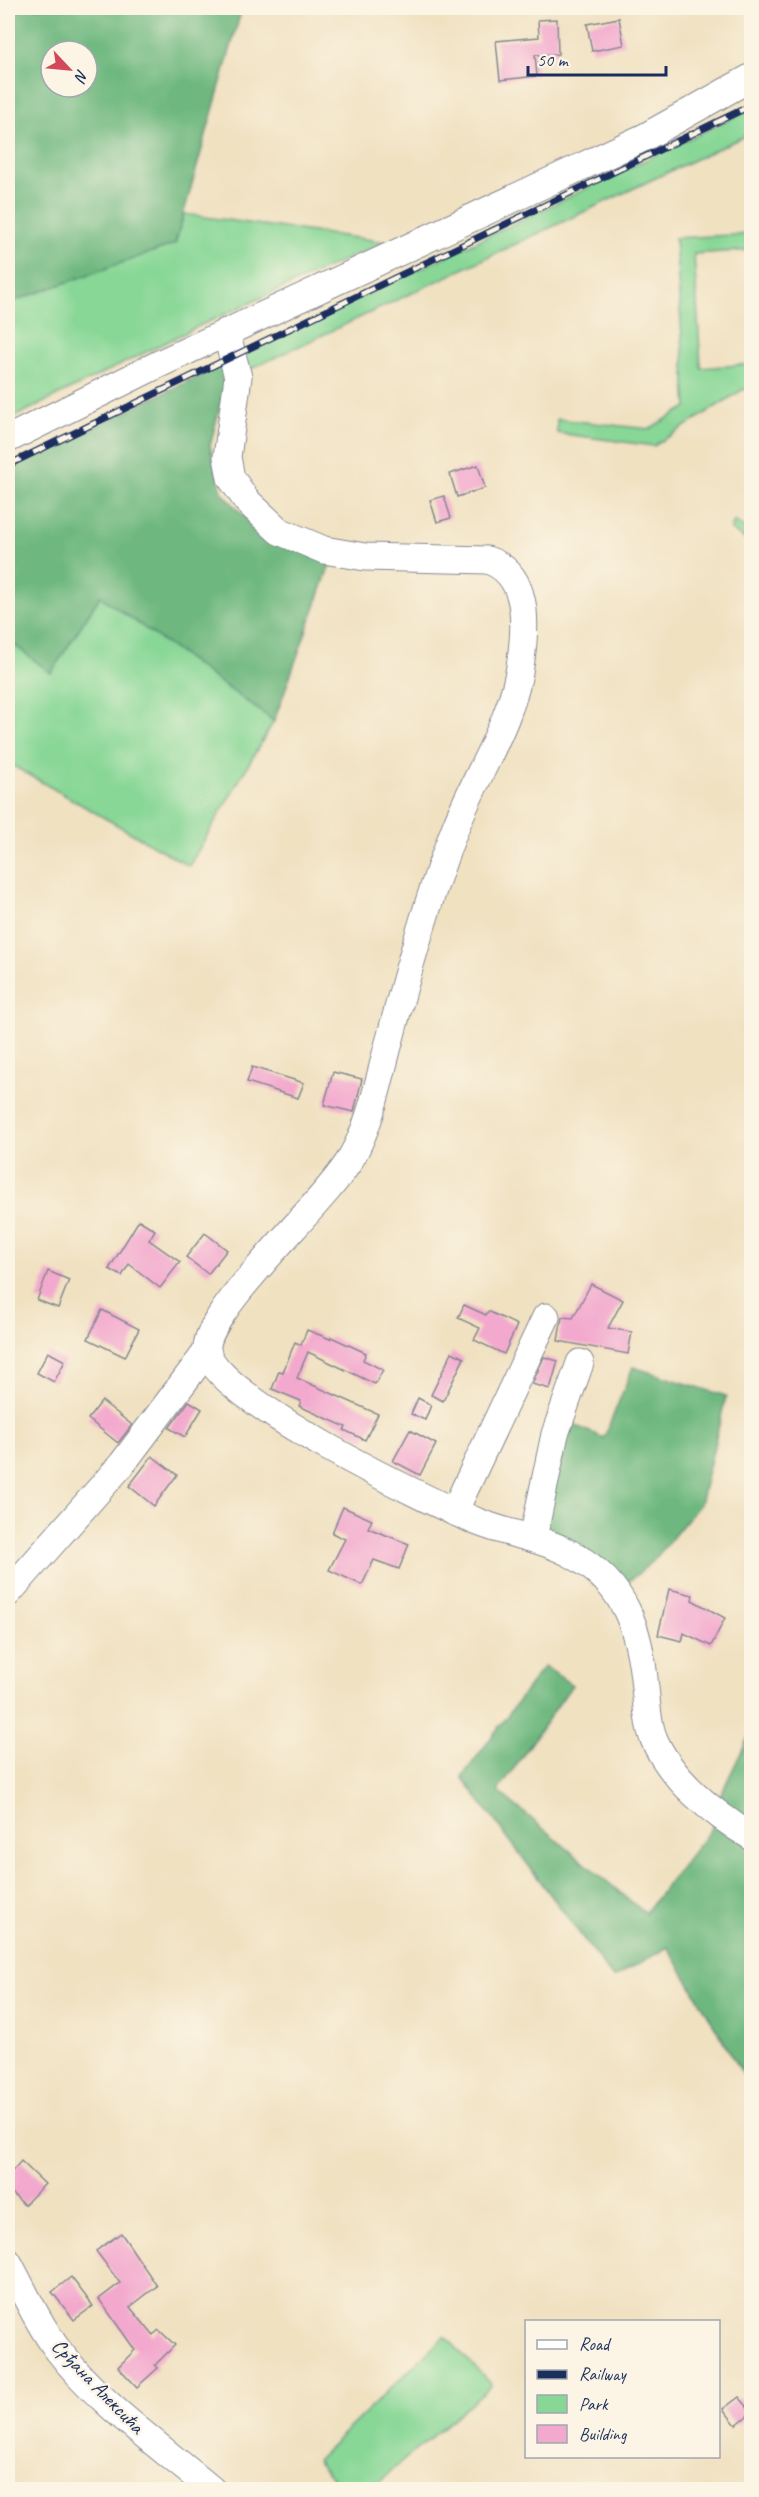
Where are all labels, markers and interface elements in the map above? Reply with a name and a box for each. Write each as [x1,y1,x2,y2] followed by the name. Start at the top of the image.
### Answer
[39,39,99,99] north arrow
[528,39,666,77] scale bar
[537,49,570,71] text: 50 m
[69,66,93,87] text: N
[525,2320,720,2458] legend
[46,2333,151,2440] street label: Срђана Алексића
[579,2333,612,2355] text: Road
[579,2363,627,2385] text: Railway
[579,2393,609,2415] text: Park
[579,2423,628,2445] text: Building

